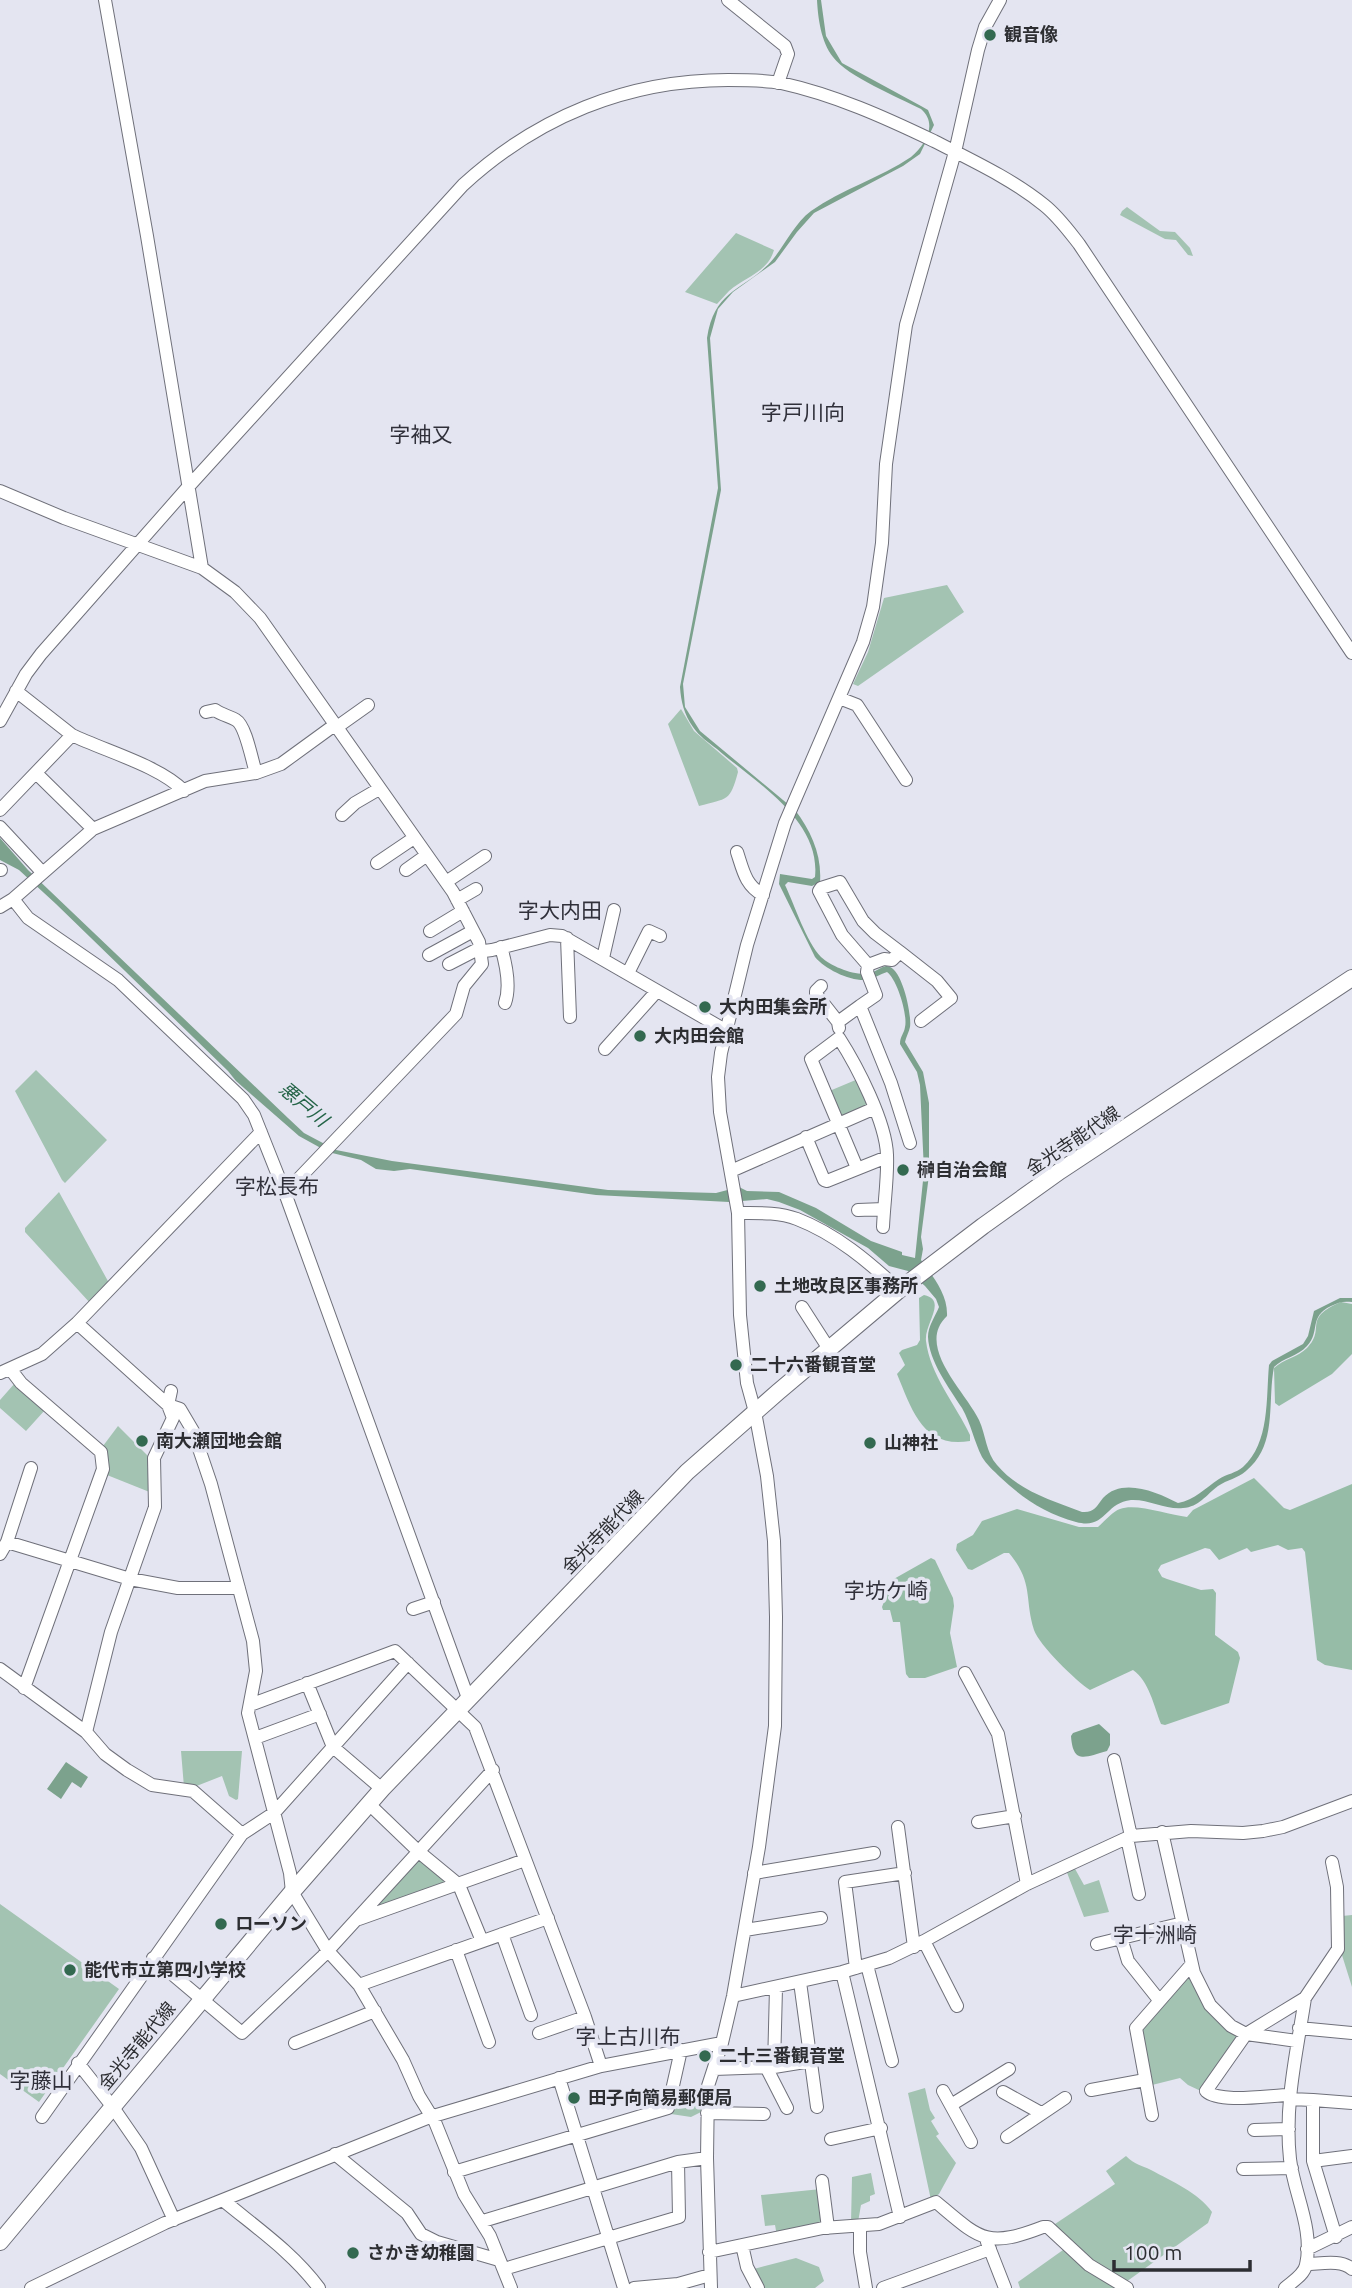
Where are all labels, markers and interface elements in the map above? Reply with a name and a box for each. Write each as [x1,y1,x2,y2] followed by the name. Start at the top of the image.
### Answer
[1004,24,1058,44] place label: 観音像
[982,27,998,43] marker: 観音像
[761,400,845,424] district label: 字戸川向
[390,422,453,446] district label: 字袖又
[518,898,602,922] district label: 字大内田
[719,996,827,1016] place label: 大内田集会所
[697,999,713,1015] marker: 大内田集会所
[654,1025,744,1045] place label: 大内田会館
[632,1028,648,1044] marker: 大内田会館
[275,1077,334,1132] water label: 悪戸川
[1022,1102,1123,1179] street label: 金光寺能代線
[917,1159,1007,1179] place label: 榊自治会館
[895,1162,911,1178] marker: 榊自治会館
[235,1174,319,1198] district label: 字松長布
[774,1275,918,1295] place label: 土地改良区事務所
[752,1278,768,1294] marker: 土地改良区事務所
[750,1354,876,1374] place label: 二十六番観音堂
[728,1357,744,1373] marker: 二十六番観音堂
[156,1430,282,1450] place label: 南大瀬団地会館
[884,1432,938,1452] place label: 山神社
[134,1433,150,1449] marker: 南大瀬団地会館
[862,1435,878,1451] marker: 山神社
[558,1486,647,1577] street label: 金光寺能代線
[844,1578,928,1602] district label: 字坊ケ崎
[235,1913,307,1933] place label: ローソン
[213,1916,229,1932] marker: ローソン
[1113,1922,1197,1946] district label: 字十洲崎
[84,1959,246,1979] place label: 能代市立第四小学校
[62,1962,78,1978] marker: 能代市立第四小学校
[94,1998,179,2093] street label: 金光寺能代線
[576,2024,681,2048] district label: 字上古川布
[719,2045,845,2065] place label: 二十三番観音堂
[697,2048,713,2064] marker: 二十三番観音堂
[10,2068,73,2092] district label: 字藤山
[588,2087,732,2107] place label: 田子向簡易郵便局
[566,2090,582,2106] marker: 田子向簡易郵便局
[1114,2228,1250,2272] scale bar
[1124,2240,1182,2264] text: 100 m
[367,2242,475,2262] place label: さかき幼稚園
[345,2245,361,2261] marker: さかき幼稚園

